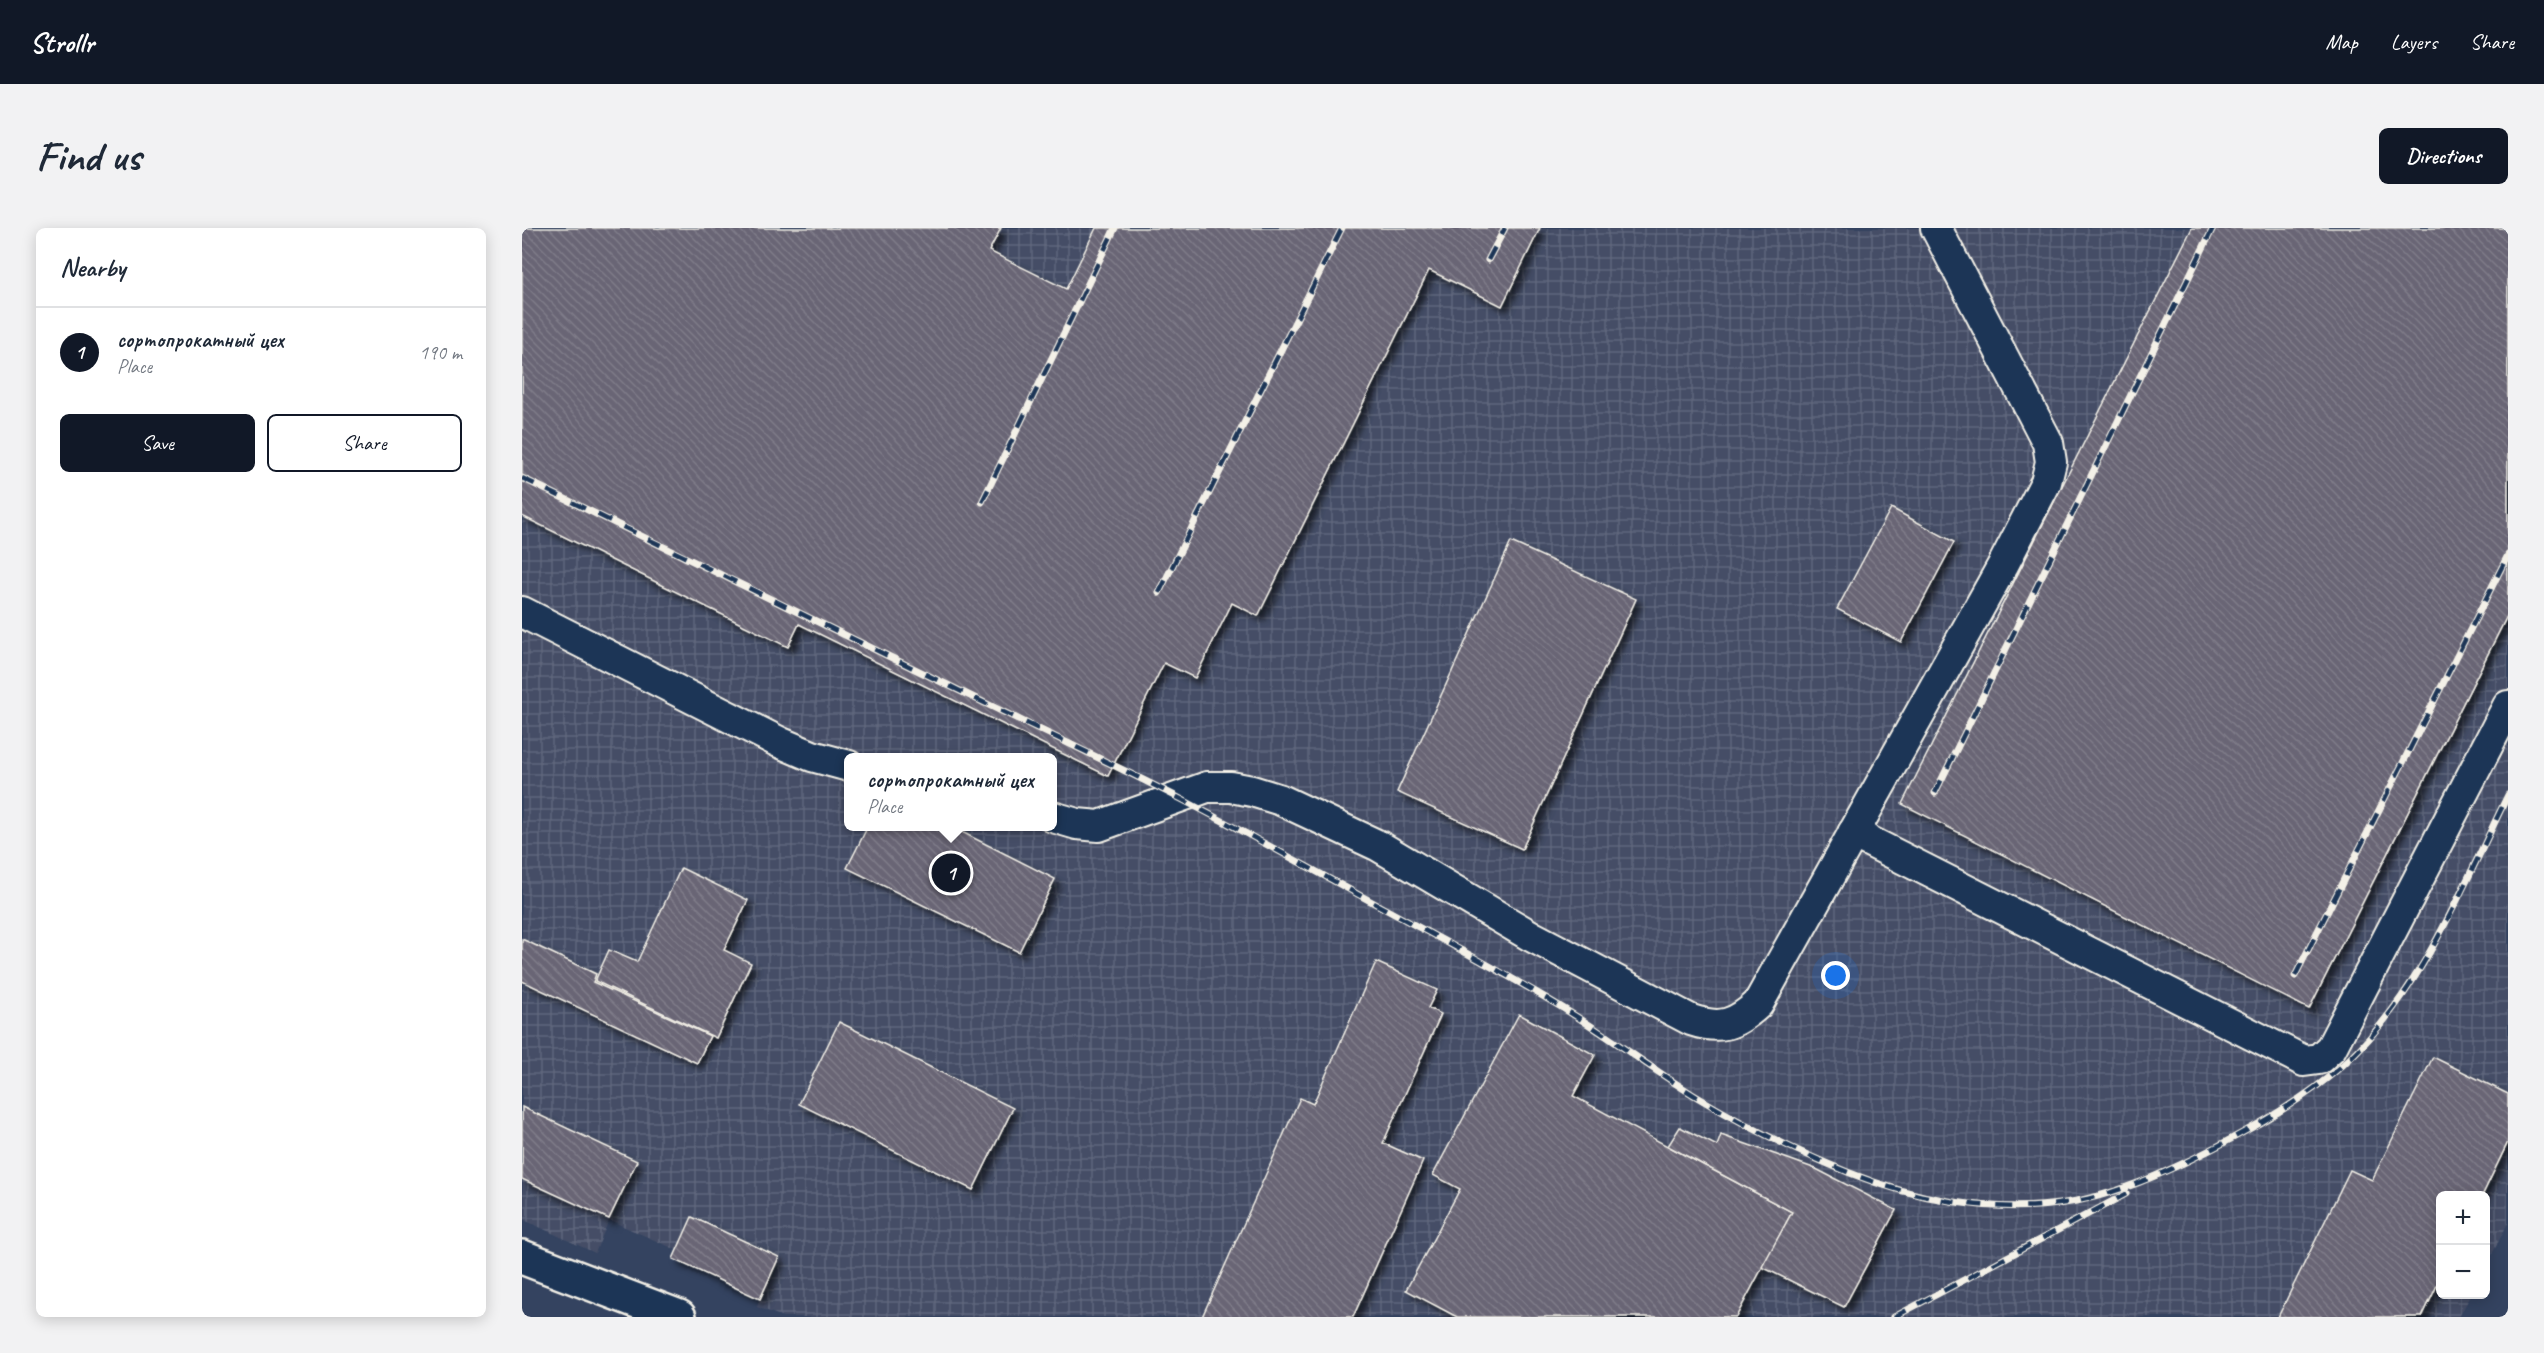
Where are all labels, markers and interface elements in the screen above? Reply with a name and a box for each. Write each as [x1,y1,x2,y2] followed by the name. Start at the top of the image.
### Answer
[30,25,94,60] text: Strollr
[2325,29,2358,55] text: Map
[2391,29,2437,55] text: Layers
[2470,29,2514,55] text: Share
[2379,128,2508,184] button: Directions
[36,130,141,183] text: Find us
[60,251,125,284] text: Nearby
[117,326,284,354] text: сортопрокатный цех
[75,340,84,365] text: 1
[419,340,462,365] text: 190 m
[117,354,152,379] text: Place
[60,414,255,472] button: Save
[267,414,462,472] button: Share
[844,753,1057,831] popup
[867,766,1034,794] text: сортопрокатный цех
[867,794,902,819] text: Place
[932,850,970,896] pin: 1
[1821,961,1850,990] your location
[2436,1191,2490,1299] map controls
[2436,1191,2490,1245] button: +
[2436,1245,2490,1299] button: −

